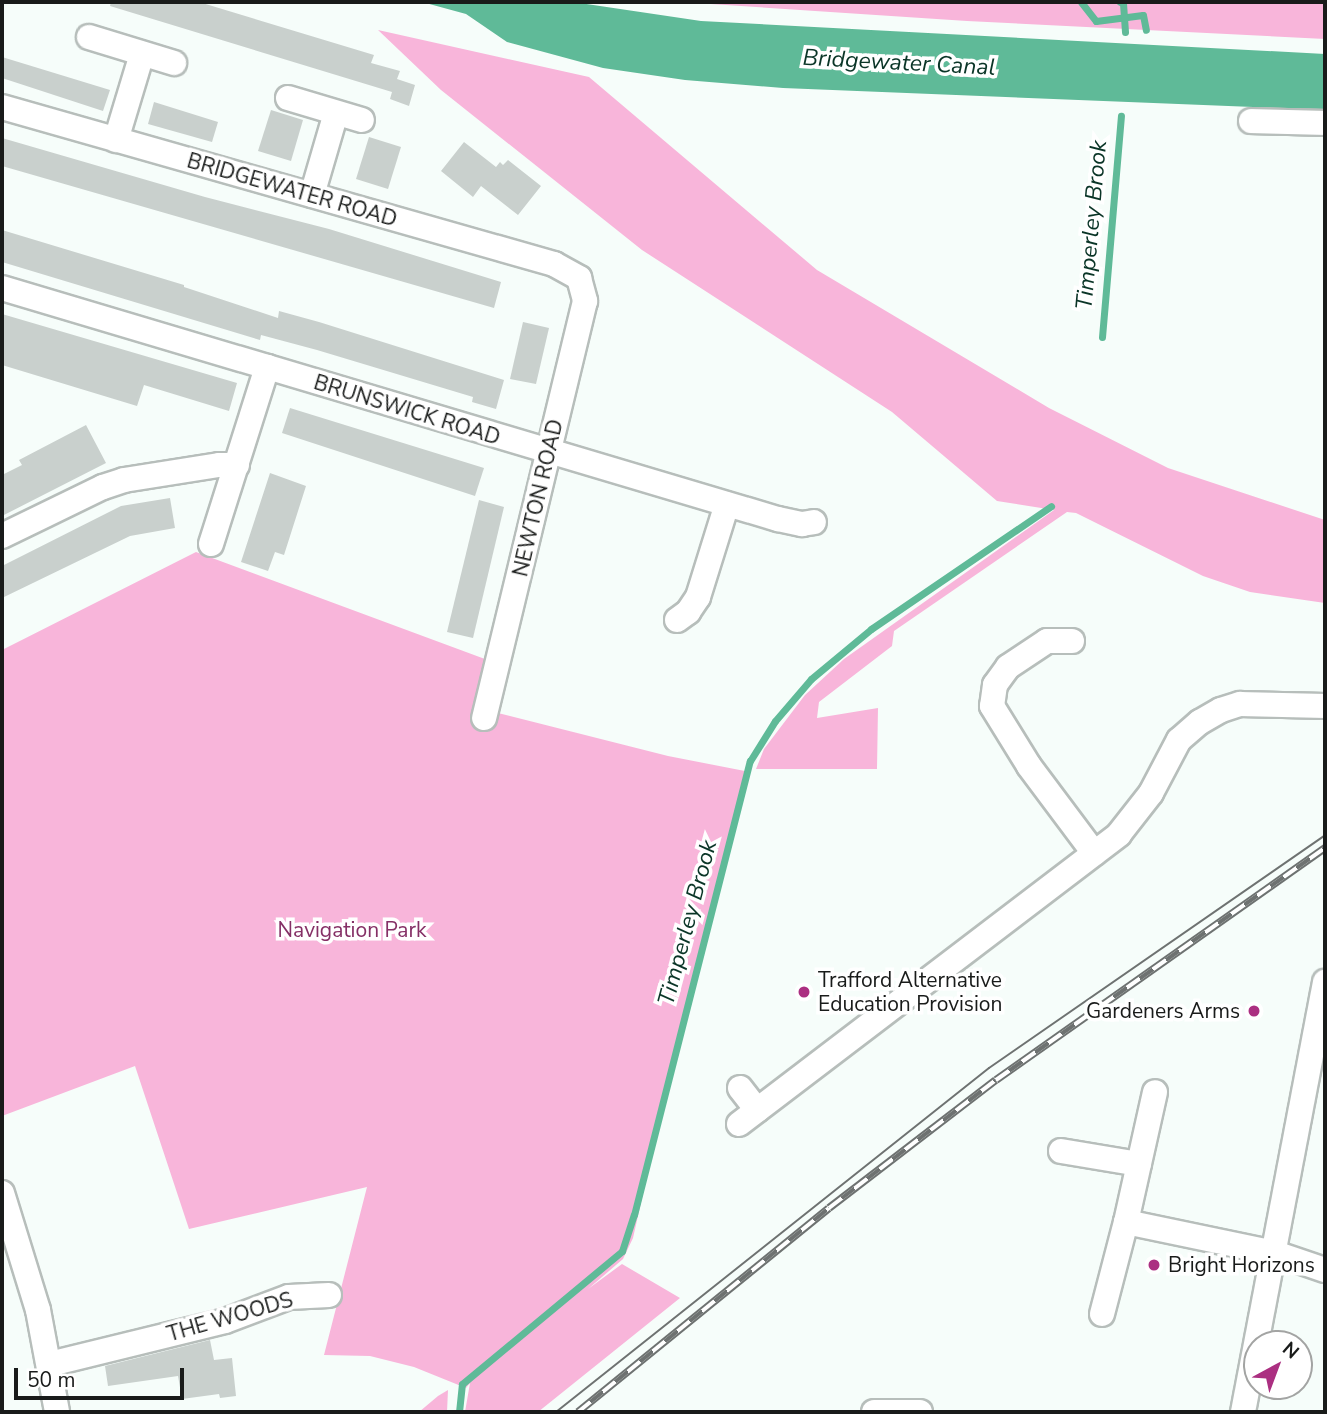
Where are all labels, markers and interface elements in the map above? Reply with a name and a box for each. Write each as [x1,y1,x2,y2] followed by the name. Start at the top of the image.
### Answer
[802,44,996,82] water label: Bridgewater Canal
[1071,139,1113,311] water label: Timperley Brook
[184,148,400,232] street label: BRIDGEWATER ROAD
[311,370,503,450] street label: BRUNSWICK ROAD
[508,417,568,579] street label: NEWTON ROAD
[653,837,723,1009] water label: Timperley Brook
[278,917,426,943] park label: Navigation Park
[818,967,1002,1017] place label: Trafford Alternative Education Provision
[796,984,812,1000] marker: Trafford Alternative Education Provision
[1086,998,1240,1024] place label: Gardeners Arms
[1246,1003,1262,1019] marker: Gardeners Arms
[1168,1252,1315,1278] place label: Bright Horizons
[1146,1257,1162,1273] marker: Bright Horizons
[164,1287,296,1347] street label: THE WOODS
[1243,1330,1313,1400] north arrow
[1277,1336,1304,1365] text: N
[18,1354,187,1398] scale bar
[27,1366,76,1394] text: 50 m

